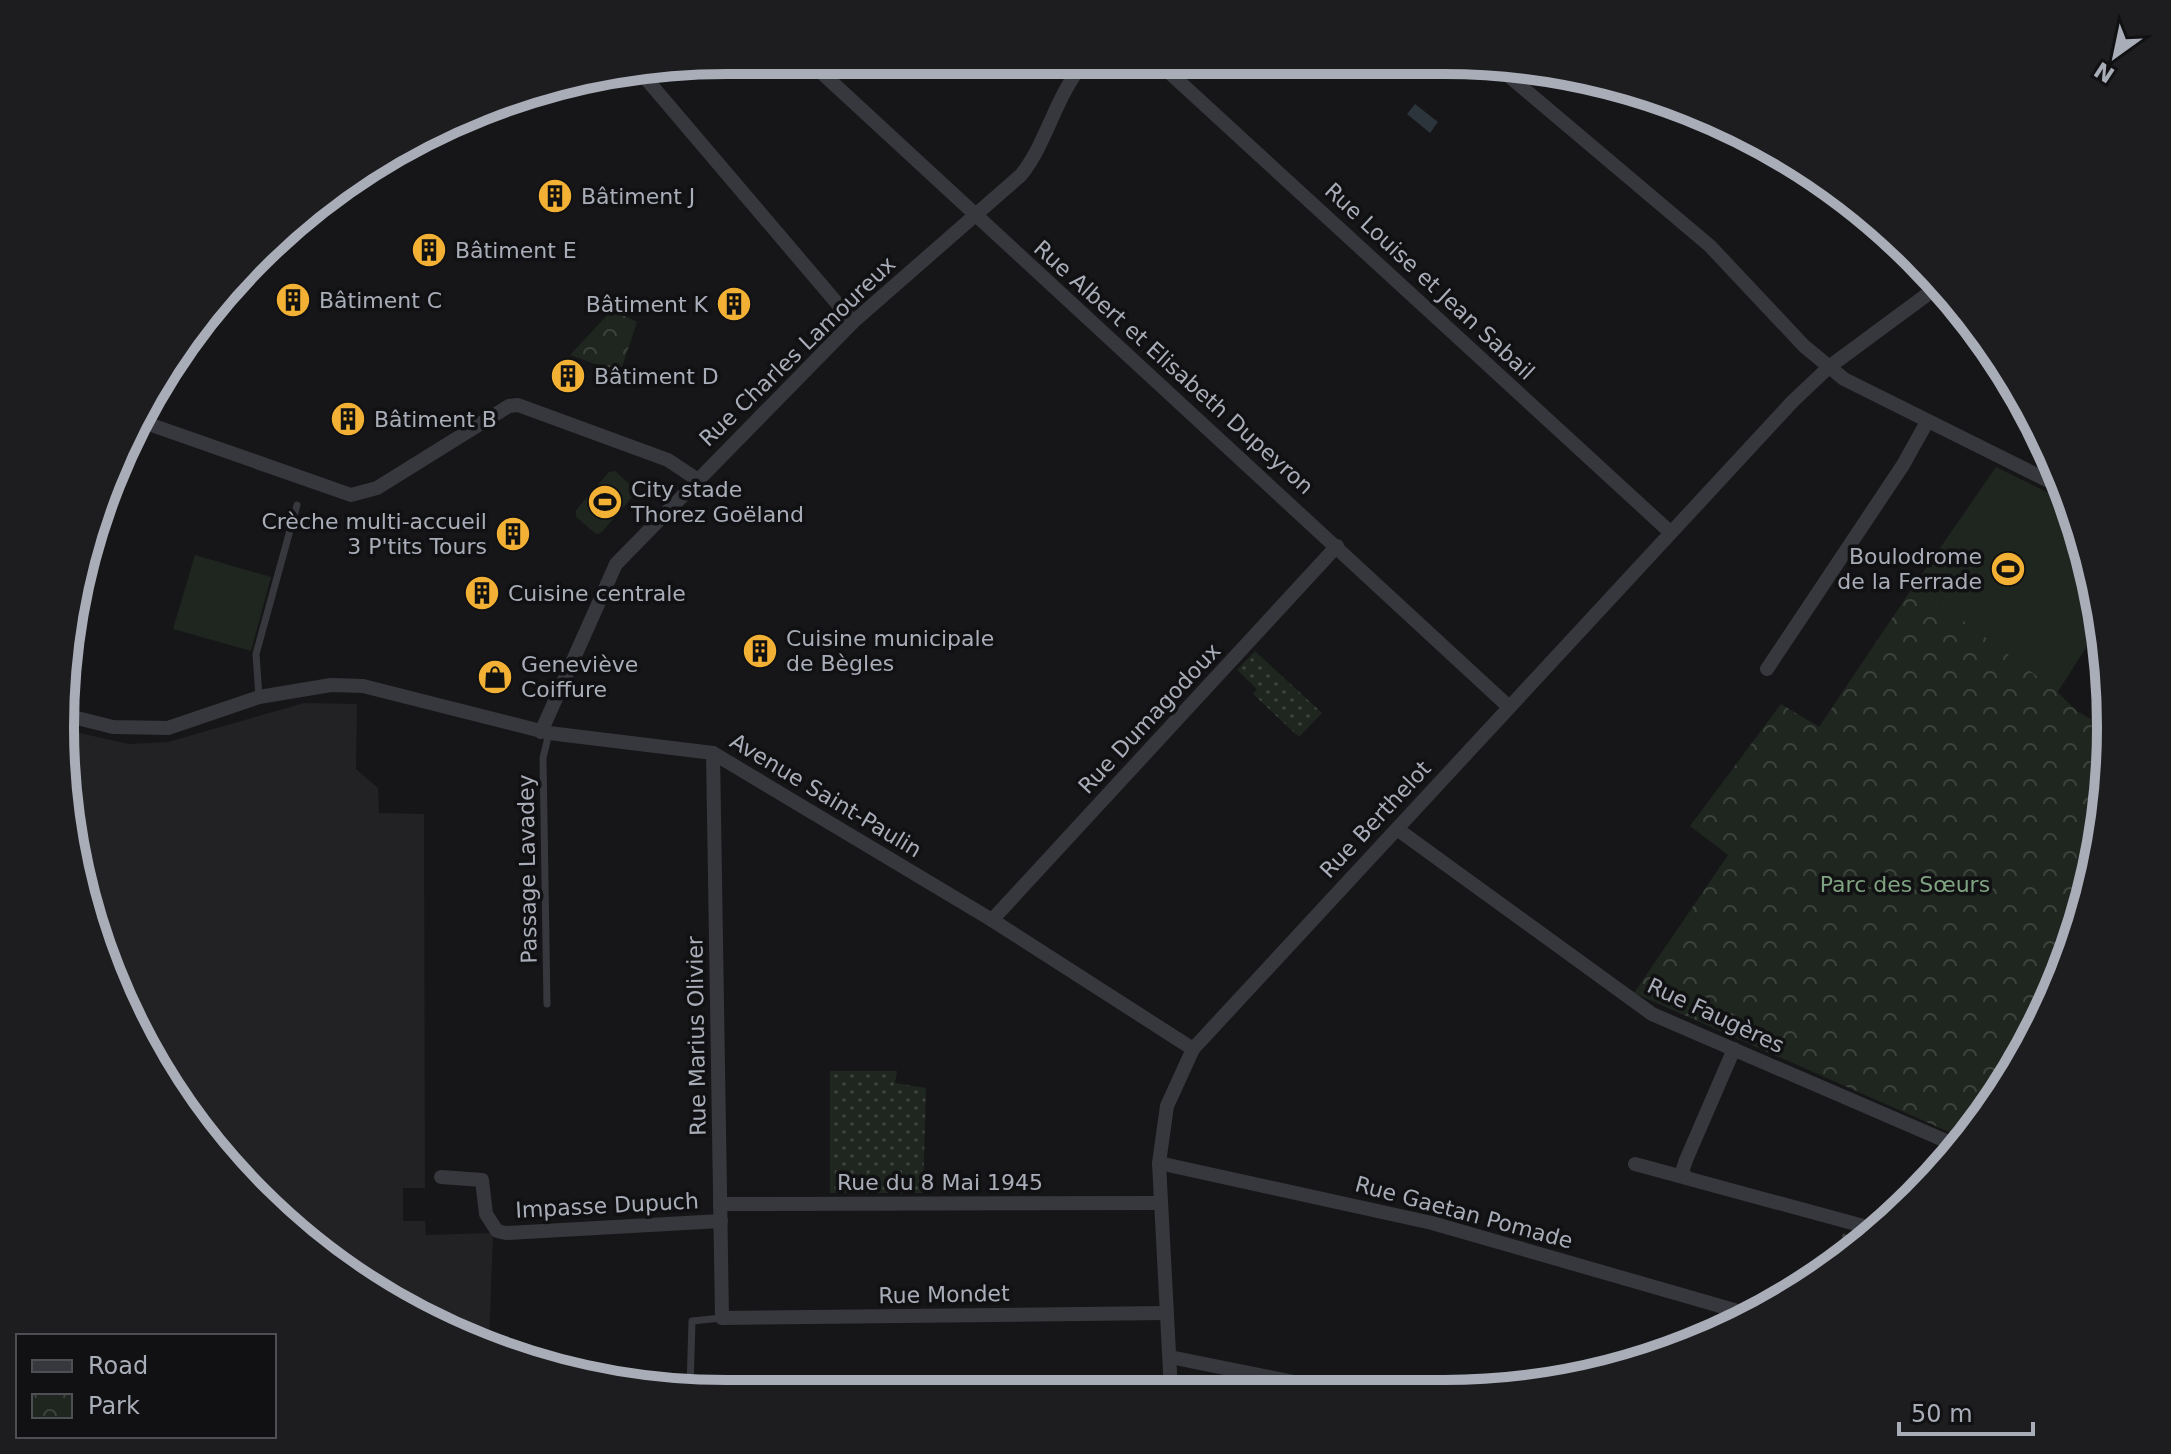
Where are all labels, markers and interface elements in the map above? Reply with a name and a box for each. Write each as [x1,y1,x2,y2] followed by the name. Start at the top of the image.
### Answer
[2075,16,2155,96] north arrow
[2090,57,2119,88] text: N
[536,177,574,215] building icon: Bâtiment J
[1320,178,1539,385] street label: Rue Louise et Jean Sabail
[581,184,695,209] place label: Bâtiment J
[410,231,448,269] building icon: Bâtiment E
[1029,235,1318,499] street label: Rue Albert et Elisabeth Dupeyron
[455,238,577,263] place label: Bâtiment E
[694,251,900,451] street label: Rue Charles Lamoureux
[274,281,312,319] building icon: Bâtiment C
[715,285,753,323] building icon: Bâtiment K
[319,288,442,313] place label: Bâtiment C
[586,292,709,317] place label: Bâtiment K
[549,357,587,395] building icon: Bâtiment D
[594,364,719,389] place label: Bâtiment D
[329,400,367,438] building icon: Bâtiment B
[374,407,497,432] place label: Bâtiment B
[630,477,804,527] place label: City stade Thorez Goëland
[586,483,624,521] sports icon: City stade Thorez Goëland
[261,509,487,559] place label: Crèche multi-accueil 3 P'tits Tours
[494,515,532,553] building icon: Crèche multi-accueil 3 P'tits Tours
[1837,544,1982,594] place label: Boulodrome de la Ferrade
[1989,550,2027,588] sports icon: Boulodrome de la Ferrade
[463,574,501,612] building icon: Cuisine centrale
[508,581,686,606] place label: Cuisine centrale
[786,626,994,676] place label: Cuisine municipale de Bègles
[741,632,779,670] building icon: Cuisine municipale de Bègles
[1073,638,1225,799] street label: Rue Dumagodoux
[521,652,638,702] place label: Geneviève Coiffure
[476,658,514,696] shop icon: Geneviève Coiffure
[726,728,926,862] street label: Avenue Saint-Paulin
[1315,755,1436,883] street label: Rue Berthelot
[513,774,542,964] street label: Passage Lavadey
[1820,872,1990,897] park label: Parc des Sœurs
[682,935,711,1136] street label: Rue Marius Olivier
[1643,973,1788,1058] street label: Rue Faugères
[837,1170,1043,1195] street label: Rue du 8 Mai 1945
[1352,1171,1575,1254] street label: Rue Gaetan Pomade
[515,1188,699,1223] street label: Impasse Dupuch
[878,1281,1010,1308] street label: Rue Mondet
[16,1334,276,1438] legend
[88,1352,148,1380] text: Road
[1899,1386,2033,1436] scale bar
[88,1392,140,1420] text: Park
[1911,1400,1973,1428] text: 50 m

